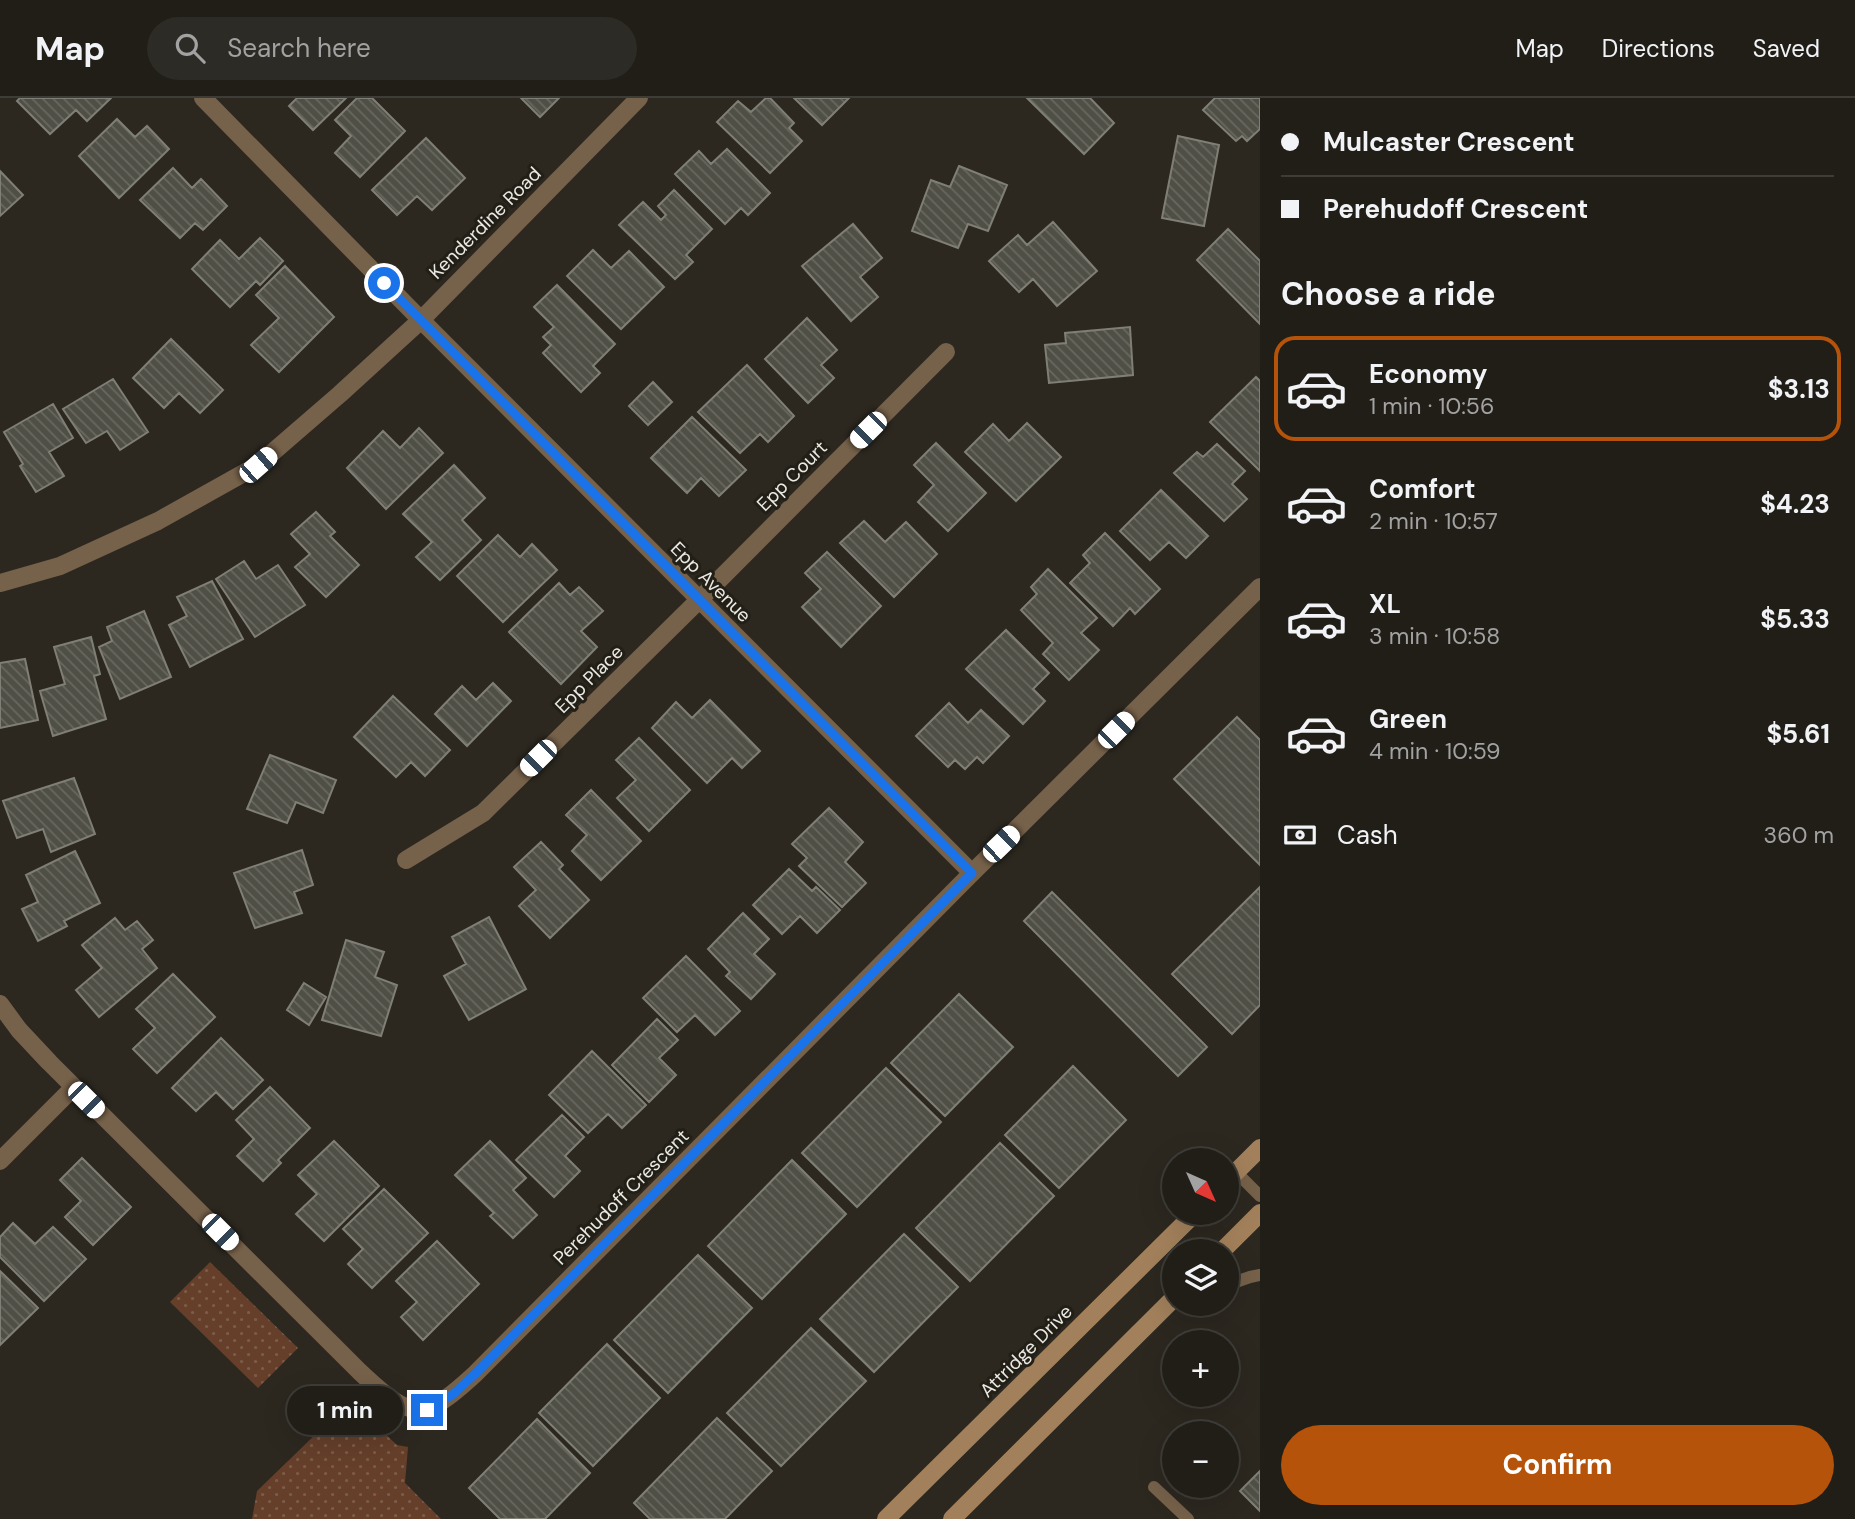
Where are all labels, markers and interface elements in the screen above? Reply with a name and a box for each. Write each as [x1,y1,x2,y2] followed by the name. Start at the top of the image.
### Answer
[147,17,637,80] search box
[35,27,105,70] text: Map
[171,29,209,67] icon: search
[227,31,371,65] text: Search here
[1516,33,1564,64] text: Map
[1602,33,1715,64] text: Directions
[1753,33,1820,64] text: Saved
[1323,125,1575,159] text: Mulcaster Crescent
[423,161,547,285] street label: Kenderdine Road
[1323,192,1588,226] text: Perehudoff Crescent
[368,267,400,299] route start
[1281,273,1496,315] text: Choose a ride
[1285,357,1348,420] icon: car
[1369,357,1487,391] text: Economy
[1768,372,1830,406] text: $3.13
[1369,391,1494,421] text: 1 min · 10:56
[846,408,891,452] car
[751,435,833,517] street label: Epp Court
[236,443,281,487] car
[1285,472,1348,535] icon: car
[1369,472,1475,506] text: Comfort
[1760,487,1830,521] text: $4.23
[1369,506,1498,536] text: 2 min · 10:57
[665,536,757,628] street label: Epp Avenue
[1285,587,1348,650] icon: car
[1369,587,1401,621] text: XL
[1760,602,1830,636] text: $5.33
[1369,621,1500,651] text: 3 min · 10:58
[549,639,629,719] street label: Epp Place
[1285,702,1348,765] icon: car
[1369,702,1447,736] text: Green
[1094,708,1139,752] car
[1766,717,1830,751] text: $5.61
[516,736,561,780] car
[1369,736,1500,766] text: 4 min · 10:59
[1281,816,1319,854] icon: cash
[1337,818,1398,852] text: Cash
[1764,820,1834,850] text: 360 m
[979,822,1024,866] car
[64,1078,109,1122] car
[548,1124,694,1270] street label: Perehudoff Crescent
[1162,1148,1239,1225] north arrow
[1162,1148,1239,1498] map controls
[198,1210,243,1254] car
[1162,1239,1239,1316] button: layers
[974,1299,1078,1403] street label: Attridge Drive
[1162,1330,1239,1407] button: +
[287,1386,402,1434] callout: 1 min
[411,1394,443,1426] route end
[317,1395,373,1425] text: 1 min
[1162,1421,1239,1498] button: −
[1281,1425,1834,1505] button: Confirm

